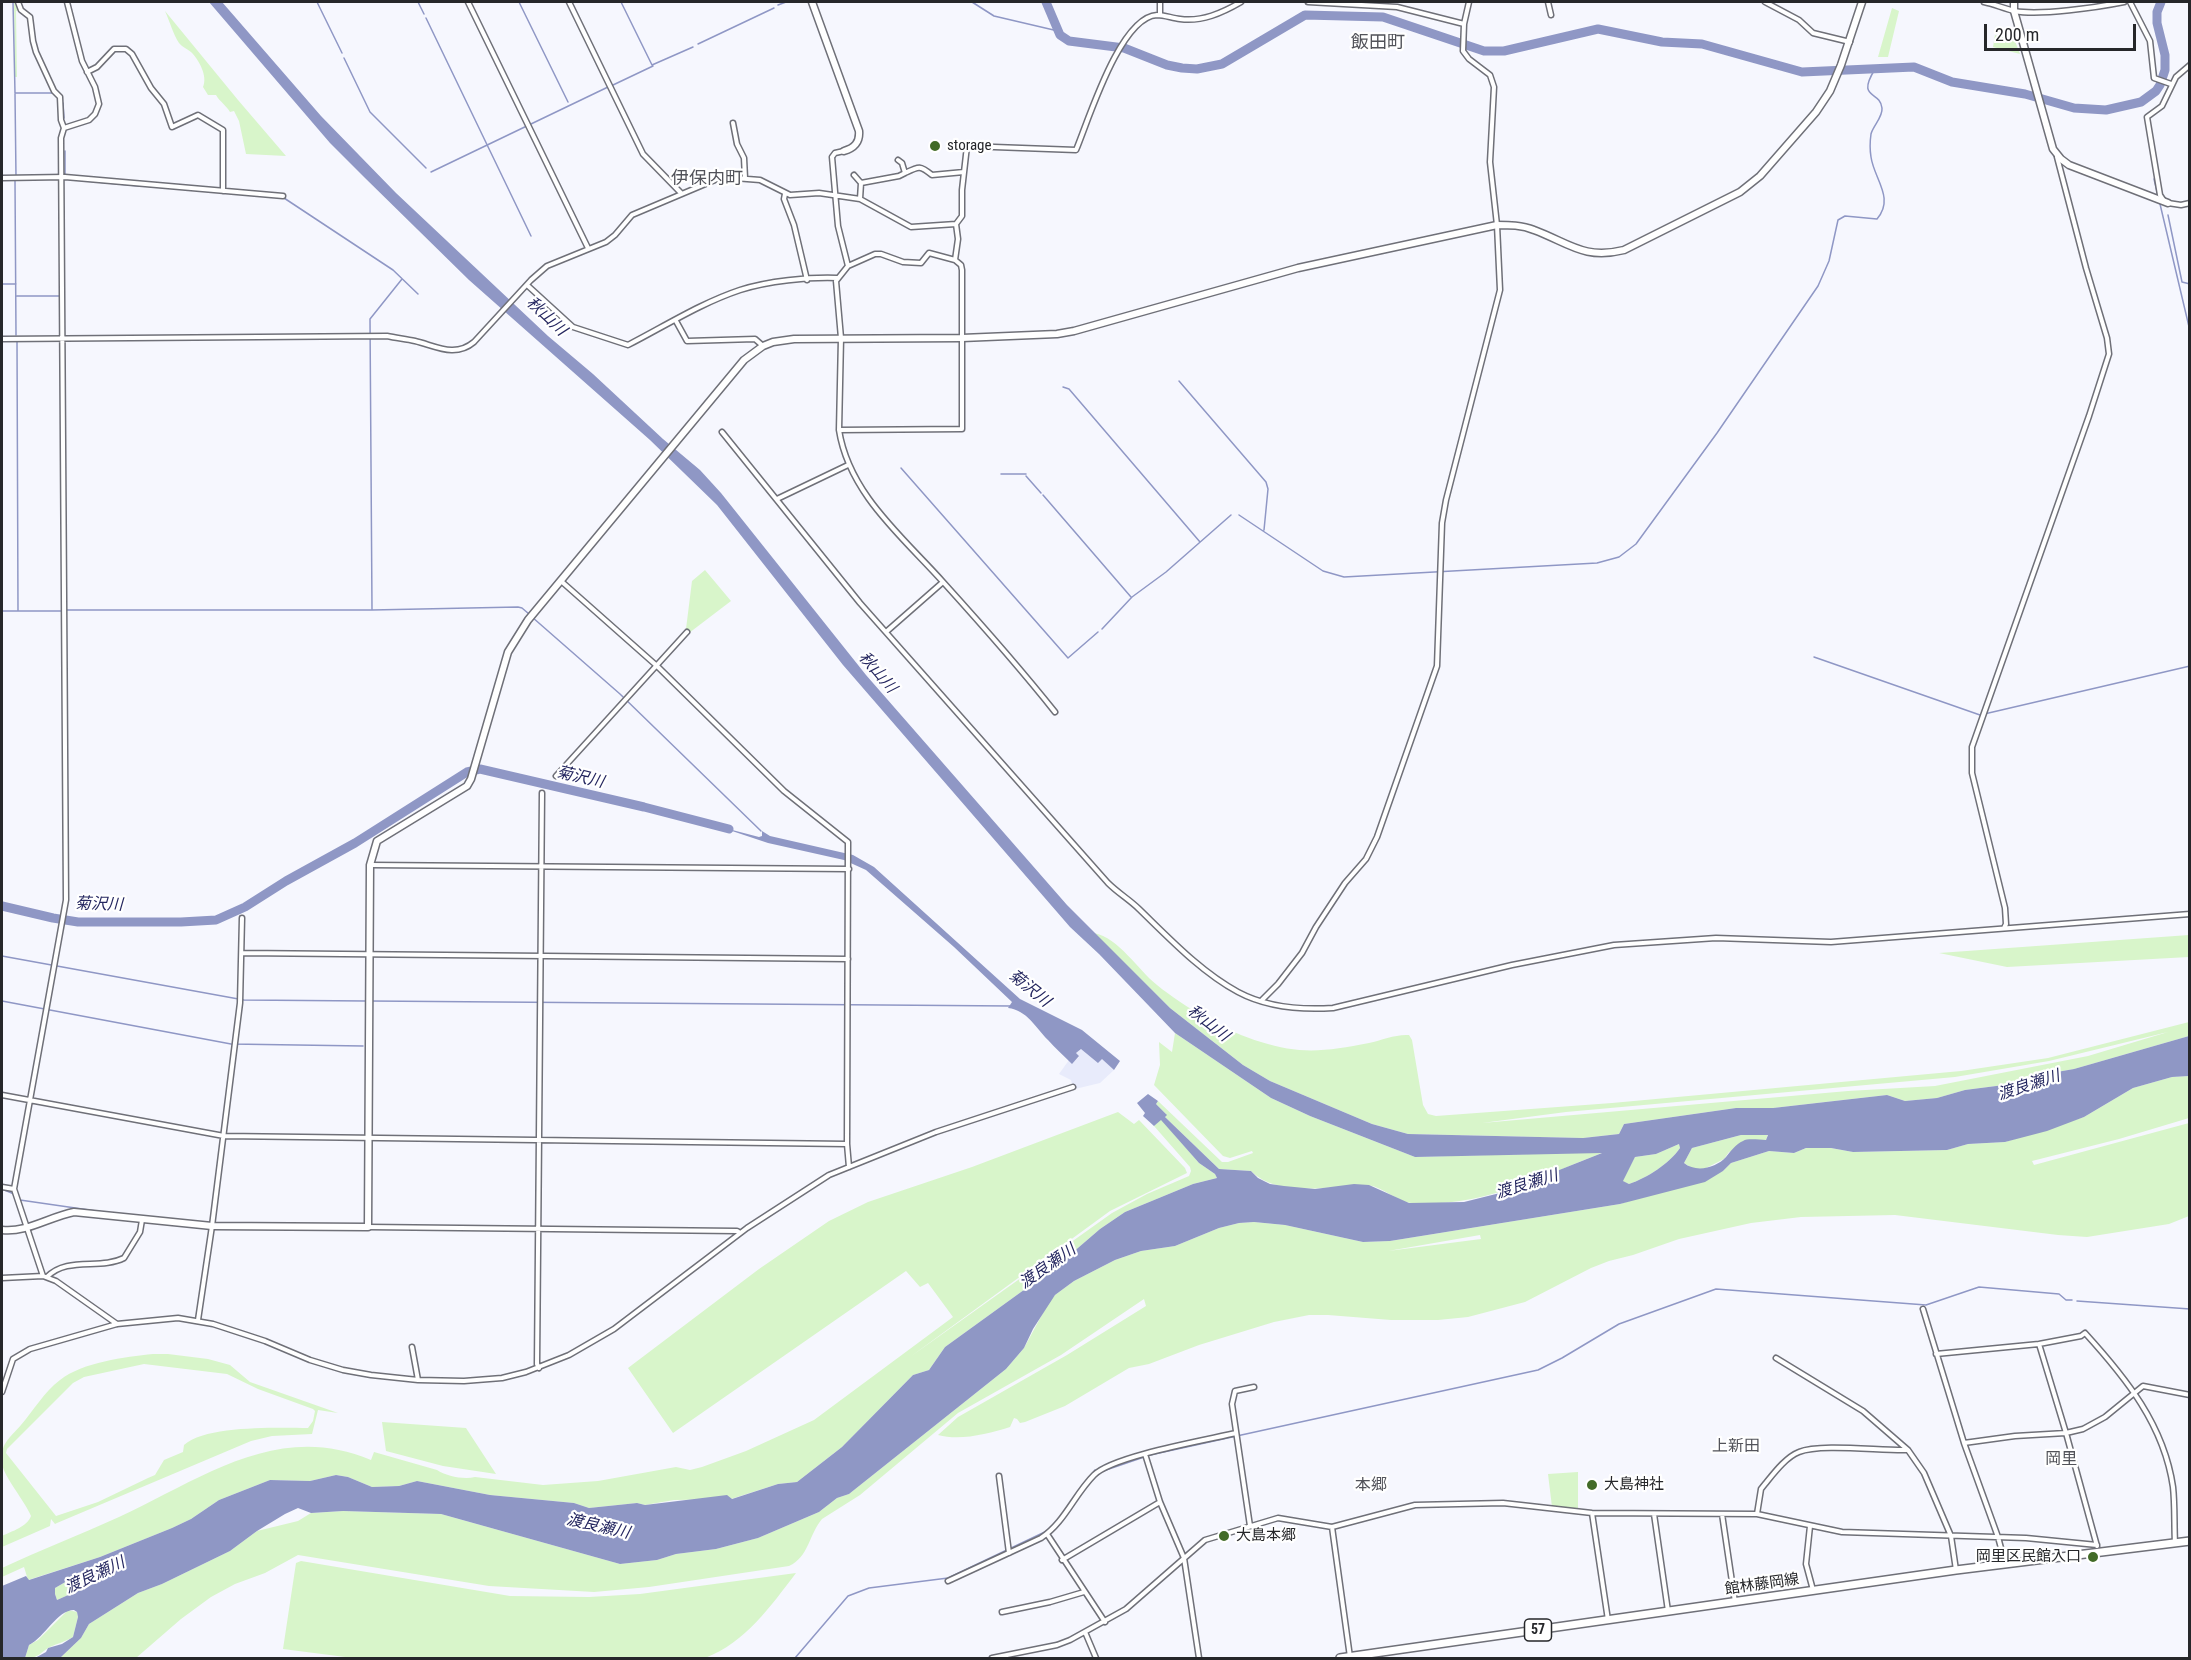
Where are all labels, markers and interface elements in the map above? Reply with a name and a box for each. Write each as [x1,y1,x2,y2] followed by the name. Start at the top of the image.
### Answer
[1987,12,2138,50] scale bar
[1995,24,2039,45] text: 200 m
[1351,32,1405,54] district label: 飯田町
[947,137,992,155] place label: storage
[928,139,942,153] marker: storage
[671,168,743,190] district label: 伊保内町
[522,294,570,340] water label: 秋山川
[854,649,900,697] water label: 秋山川
[554,763,606,793] water label: 菊沢川
[75,895,123,915] water label: 菊沢川
[1004,966,1054,1012] water label: 菊沢川
[1183,1002,1233,1046] water label: 秋山川
[1996,1067,2062,1105] water label: 渡良瀬川
[1494,1166,1560,1204] water label: 渡良瀬川
[1016,1241,1080,1293] water label: 渡良瀬川
[1712,1437,1760,1457] district label: 上新田
[2045,1450,2077,1470] district label: 岡里
[1355,1476,1387,1496] district label: 本郷
[1604,1476,1664,1494] place label: 大島神社
[1585,1478,1599,1492] marker: 大島神社
[565,1510,631,1544] water label: 渡良瀬川
[1236,1527,1296,1545] place label: 大島本郷
[1217,1529,1231,1543] marker: 大島本郷
[1976,1548,2081,1566] place label: 岡里区民館入口
[2086,1550,2100,1564] marker: 岡里区民館入口
[62,1554,128,1598] water label: 渡良瀬川
[1724,1571,1800,1599] street label: 館林藤岡線
[1524,1619,1552,1641] road number: 57

